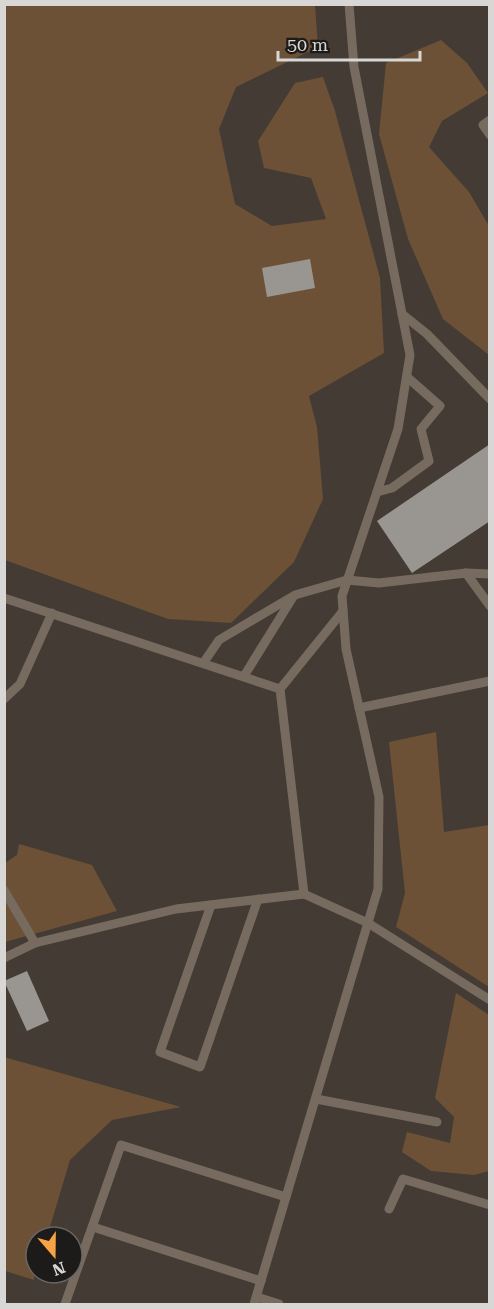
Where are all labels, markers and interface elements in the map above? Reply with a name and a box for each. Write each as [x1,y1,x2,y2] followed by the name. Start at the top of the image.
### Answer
[278,24,420,62] scale bar
[287,34,328,55] text: 50 m
[24,1225,84,1285] north arrow
[50,1258,68,1280] text: N

